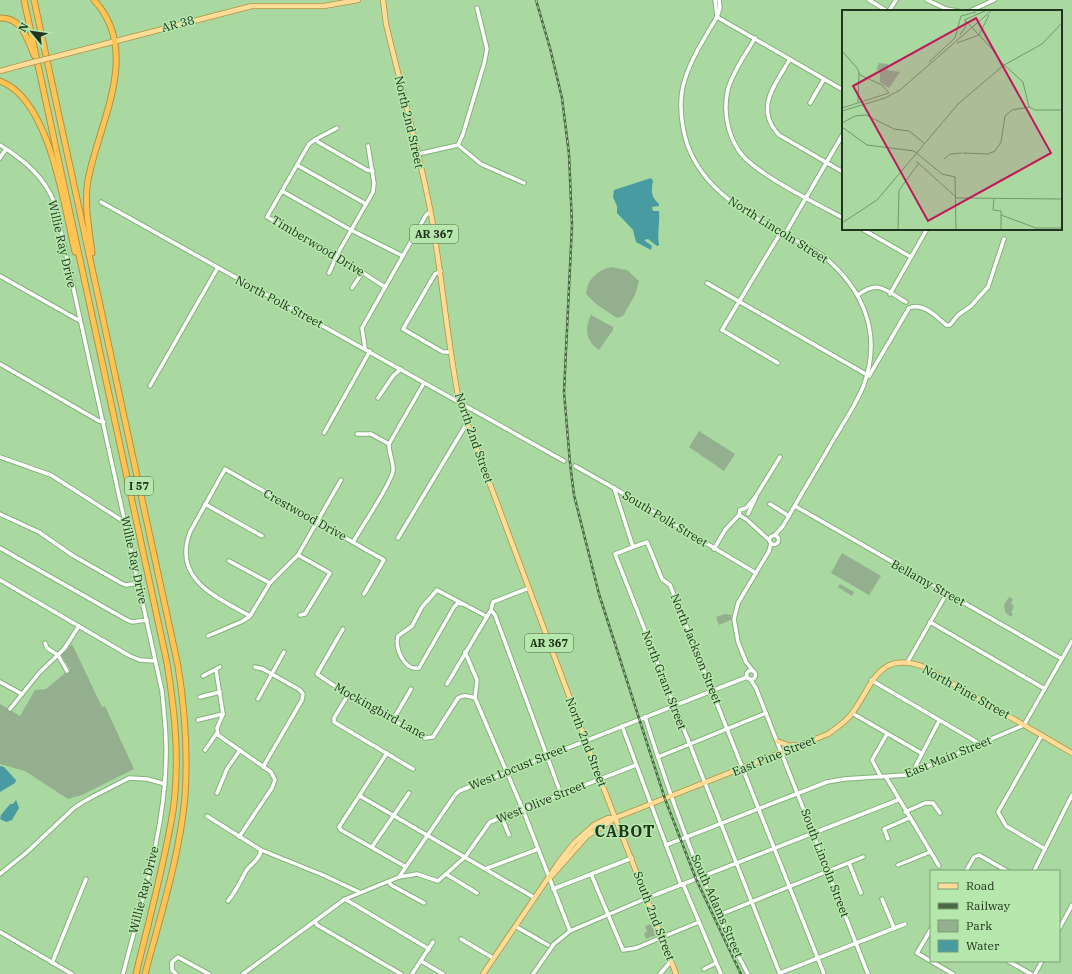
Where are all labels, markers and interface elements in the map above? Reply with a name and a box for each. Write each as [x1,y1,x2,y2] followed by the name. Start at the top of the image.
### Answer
[842,10,1062,230] inset map
[12,12,52,52] north arrow
[160,12,196,35] street label: AR 38
[15,20,32,34] text: N
[392,74,427,170] street label: North 2nd Street
[725,193,831,266] street label: North Lincoln Street
[45,199,80,289] street label: Willie Ray Drive
[269,212,367,279] street label: Timberwood Drive
[410,225,458,243] road number: AR 367
[233,272,326,331] street label: North Polk Street
[452,391,497,485] street label: North 2nd Street
[125,477,153,495] road number: I 57
[261,486,349,544] street label: Crestwood Drive
[620,487,711,550] street label: South Polk Street
[118,515,151,605] street label: Willie Ray Drive
[889,556,968,609] street label: Bellamy Street
[667,591,726,706] street label: North Jackson Street
[639,628,690,731] street label: North Grant Street
[525,634,573,652] road number: AR 367
[920,661,1013,722] street label: North Pine Street
[332,679,429,742] street label: Mockingbird Lane
[563,695,610,789] street label: North 2nd Street
[730,732,818,779] street label: East Pine Street
[902,732,993,781] street label: East Main Street
[467,740,569,793] street label: West Locust Street
[494,777,588,826] street label: West Olive Street
[798,806,853,919] street label: South Lincoln Street
[594,821,656,841] district label: CABOT
[125,845,162,935] street label: Willie Ray Drive
[688,852,747,960] street label: South Adams Street
[631,869,678,963] street label: South 2nd Street
[930,870,1060,962] legend
[966,878,995,893] text: Road
[966,898,1011,913] text: Railway
[966,918,992,933] text: Park
[966,938,1000,953] text: Water

